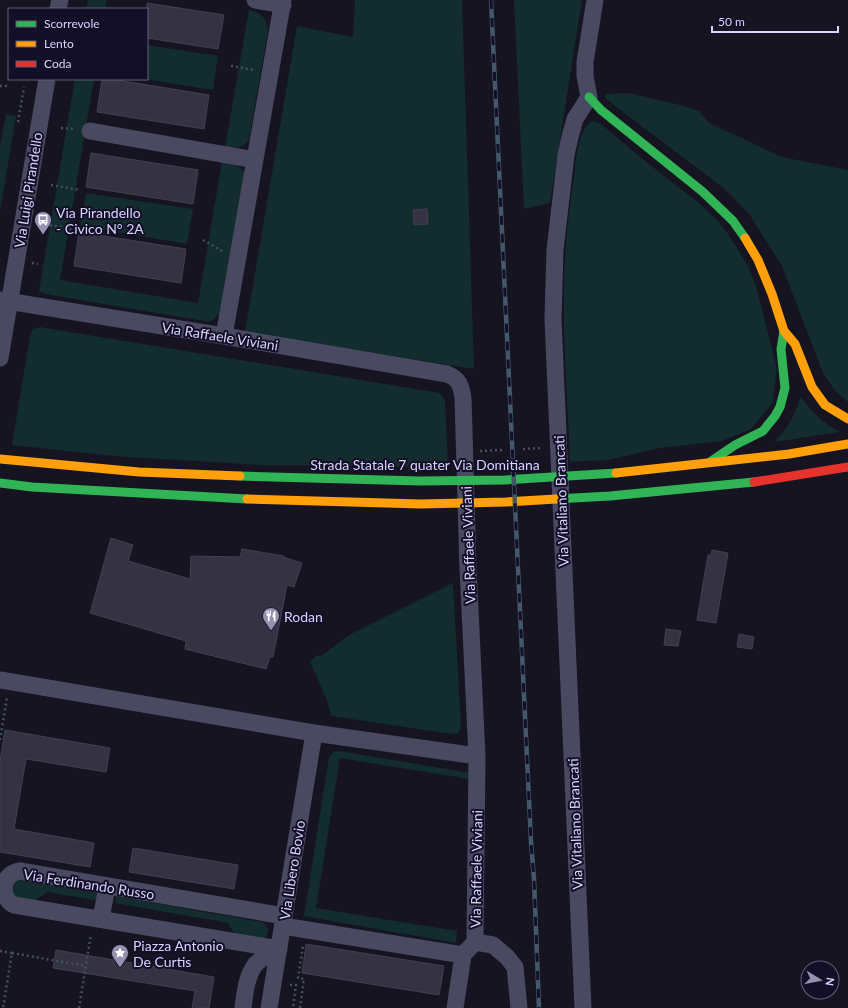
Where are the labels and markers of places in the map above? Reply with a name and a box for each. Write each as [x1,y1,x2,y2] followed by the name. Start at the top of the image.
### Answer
[56,204,144,237] place label: Via Pirandello - Civico N° 2A
[33,210,53,235] bus stop icon: Via Pirandello - Civico N° 2A
[261,606,281,631] restaurant icon: Rodan
[284,608,323,625] place label: Rodan
[133,937,224,970] place label: Piazza Antonio De Curtis
[110,943,130,968] place icon: Piazza Antonio De Curtis

